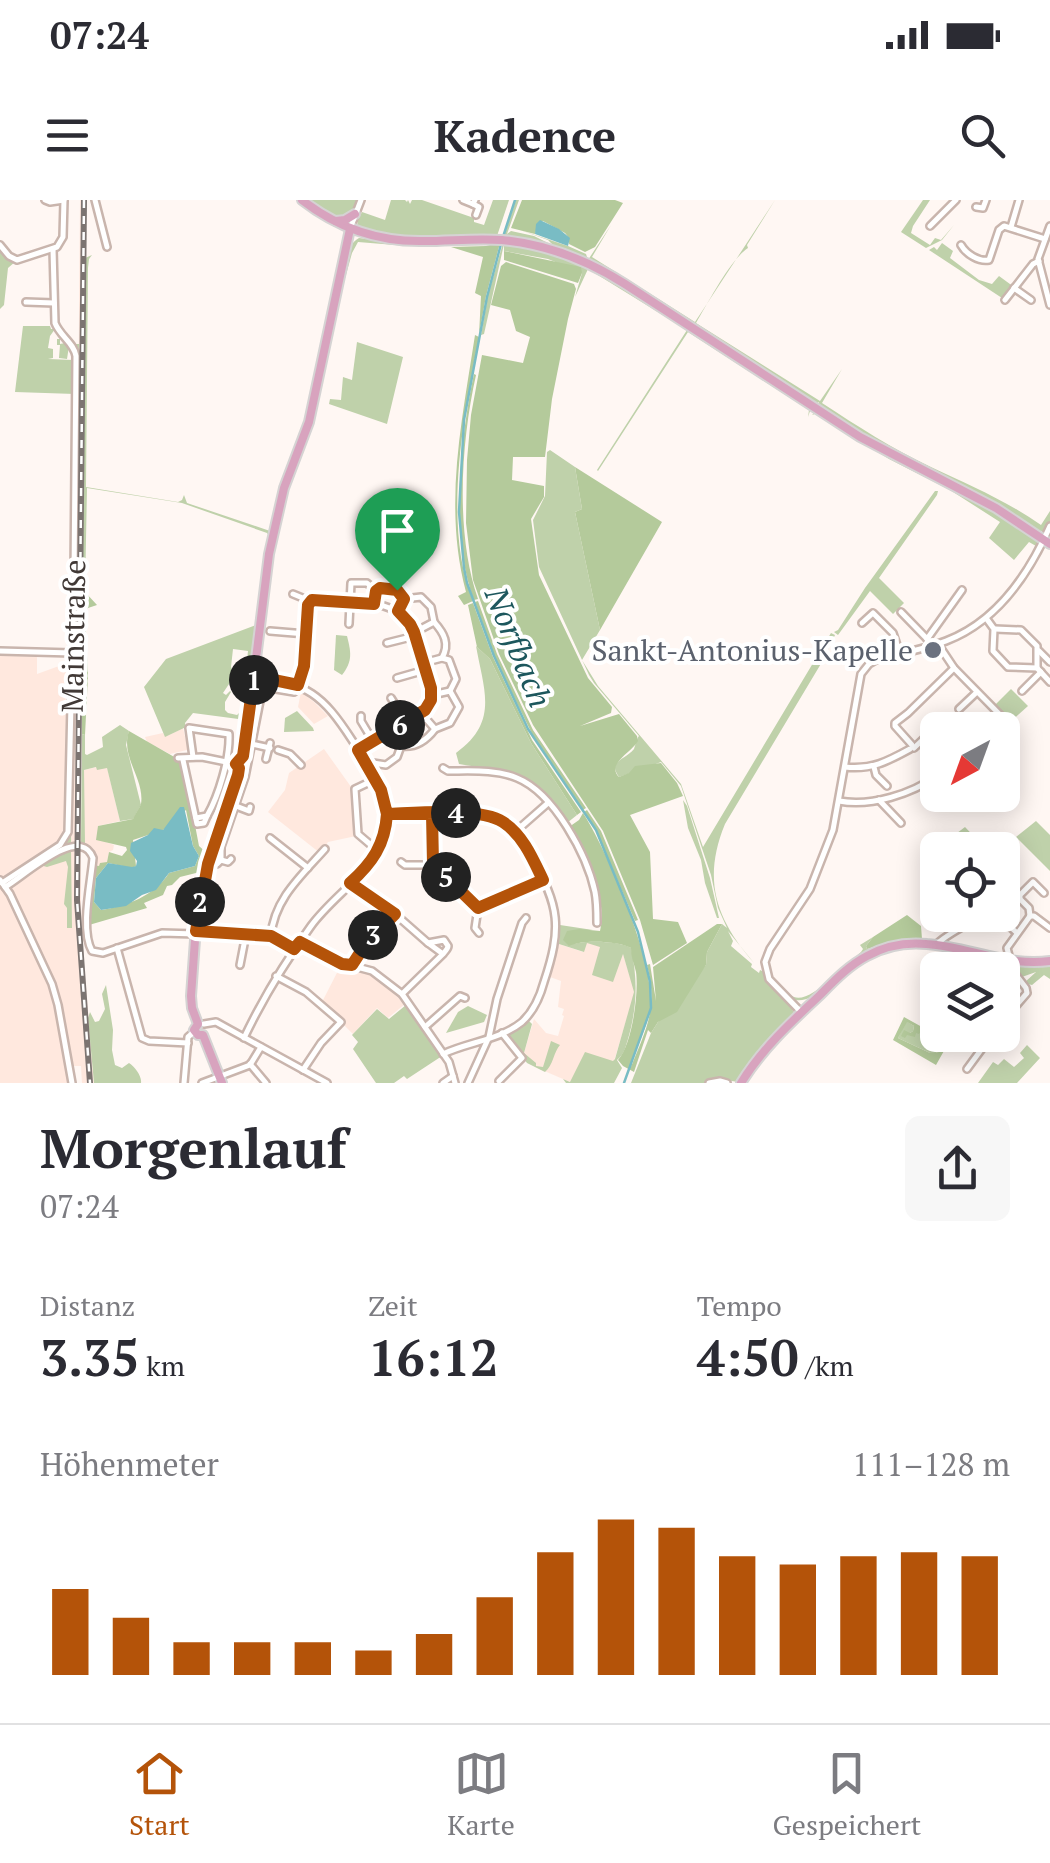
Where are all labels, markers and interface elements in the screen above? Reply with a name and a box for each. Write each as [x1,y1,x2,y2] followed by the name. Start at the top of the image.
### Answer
[50,10,149,60] text: 07:24
[434,105,616,165] text: Kadence
[40,108,95,163] icon: menu
[955,108,1010,163] icon: search
[355,488,440,591] pin
[370,503,425,558] icon: arrive
[52,559,94,713] street label: Mainstraße
[476,580,562,713] water label: Norfbach
[591,630,913,670] place label: Sankt-Antonius-Kapelle
[922,639,944,661] marker: Sankt-Antonius-Kapelle
[229,655,279,705] pin: 1
[246,661,262,698] text: 1
[375,700,425,750] pin: 6
[392,706,408,743] text: 6
[920,712,1020,812] north arrow
[920,712,1020,1052] map controls
[431,788,481,838] pin: 4
[448,794,464,831] text: 4
[920,832,1020,932] button: locate
[421,852,471,902] pin: 5
[438,858,454,895] text: 5
[175,877,225,927] pin: 2
[192,883,208,920] text: 2
[348,910,398,960] pin: 3
[365,916,381,953] text: 3
[920,952,1020,1052] button: layers
[40,1111,347,1184] text: Morgenlauf
[905,1116,1010,1221] button: share
[40,1185,119,1227] text: 07:24
[40,1287,135,1324] text: Distanz
[368,1287,418,1324] text: Zeit
[697,1287,782,1324] text: Tempo
[40,1324,140,1390] text: 3.35
[368,1324,498,1390] text: 16:12
[697,1324,799,1390] text: 4:50
[140,1347,185,1384] text: km
[799,1347,854,1384] text: /km
[40,1443,219,1485] text: Höhenmeter
[852,1443,1010,1485] text: 111–128 m
[129,1746,190,1843] tab: Start
[447,1746,515,1843] tab: Karte
[773,1746,921,1843] tab: Gespeichert

